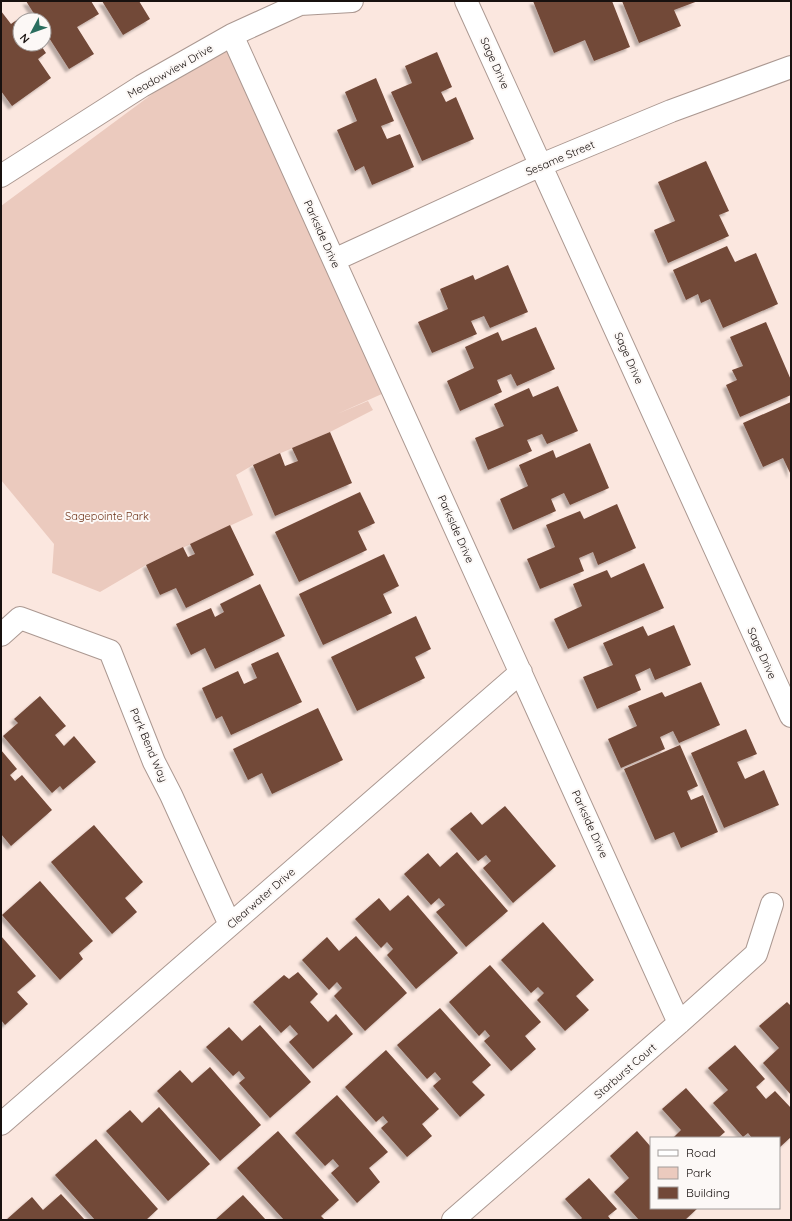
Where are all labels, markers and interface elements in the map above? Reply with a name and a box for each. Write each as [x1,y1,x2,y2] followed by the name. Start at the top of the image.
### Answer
[12,12,52,52] north arrow
[17,31,32,46] text: N
[477,35,513,91] street label: Sage Drive
[125,41,215,101] street label: Meadowview Drive
[523,137,597,179] street label: Sesame Street
[301,198,343,270] street label: Parkside Drive
[611,330,647,386] street label: Sage Drive
[435,493,477,565] street label: Parkside Drive
[65,509,149,523] park label: Sagepointe Park
[744,625,780,681] street label: Sage Drive
[127,706,171,784] street label: Park Bend Way
[569,788,611,860] street label: Parkside Drive
[224,865,298,931] street label: Clearwater Drive
[591,1040,659,1102] street label: Starburst Court
[650,1137,780,1209] legend
[686,1145,716,1160] text: Road
[686,1165,711,1180] text: Park
[686,1185,730,1200] text: Building

